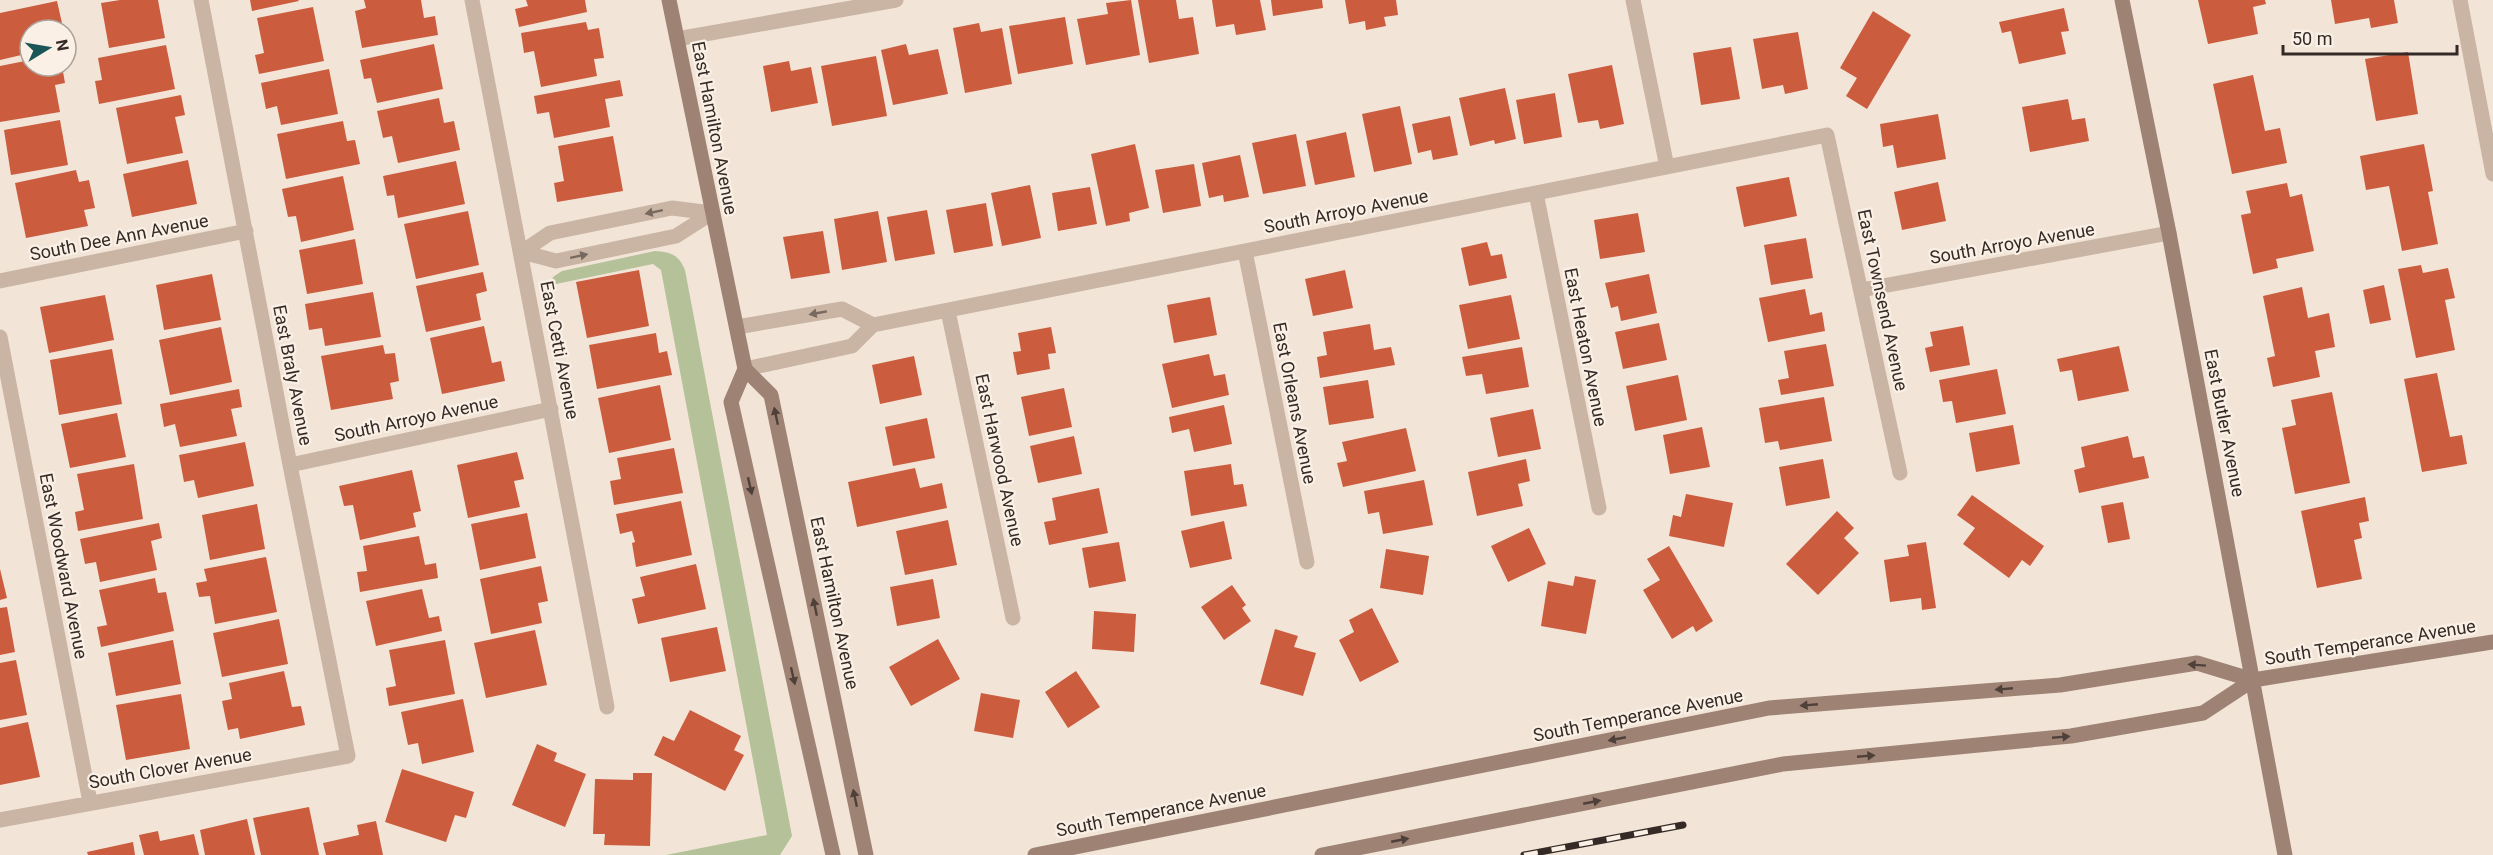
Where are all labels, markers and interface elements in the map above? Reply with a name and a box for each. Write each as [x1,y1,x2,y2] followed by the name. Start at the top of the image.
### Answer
[18,18,78,78] north arrow
[2283,18,2457,56] scale bar
[2292,28,2332,49] text: 50 m
[52,38,73,53] text: N
[688,40,742,216] street label: East Hamilton Avenue
[1262,185,1430,237] street label: South Arroyo Avenue
[645,207,663,217] one-way arrow
[1853,207,1913,393] street label: East Townsend Avenue
[28,209,210,265] street label: South Dee Ann Avenue
[1928,218,2096,268] street label: South Arroyo Avenue
[569,251,588,260] one-way arrow
[1560,266,1612,428] street label: East Heaton Avenue
[536,279,584,421] street label: East Cetti Avenue
[269,303,317,447] street label: East Braly Avenue
[809,309,828,318] one-way arrow
[1269,320,1321,486] street label: East Orleans Avenue
[2200,347,2250,499] street label: East Butler Avenue
[971,372,1029,548] street label: East Harwood Avenue
[332,390,500,446] street label: South Arroyo Avenue
[770,407,780,425] one-way arrow
[36,471,92,661] street label: East Woodward Avenue
[746,477,755,496] one-way arrow
[806,515,864,691] street label: East Hamilton Avenue
[810,597,820,616] one-way arrow
[2263,615,2477,669] street label: South Temperance Avenue
[2187,661,2206,670] one-way arrow
[788,667,798,685] one-way arrow
[1531,684,1745,746] street label: South Temperance Avenue
[1994,684,2013,694] one-way arrow
[1800,700,1819,710] one-way arrow
[2051,732,2070,742] one-way arrow
[1608,735,1627,744] one-way arrow
[87,743,253,793] street label: South Clover Avenue
[1857,751,1876,761] one-way arrow
[1054,779,1268,841] street label: South Temperance Avenue
[850,788,859,807] one-way arrow
[1582,797,1601,806] one-way arrow
[1391,835,1410,844] one-way arrow

